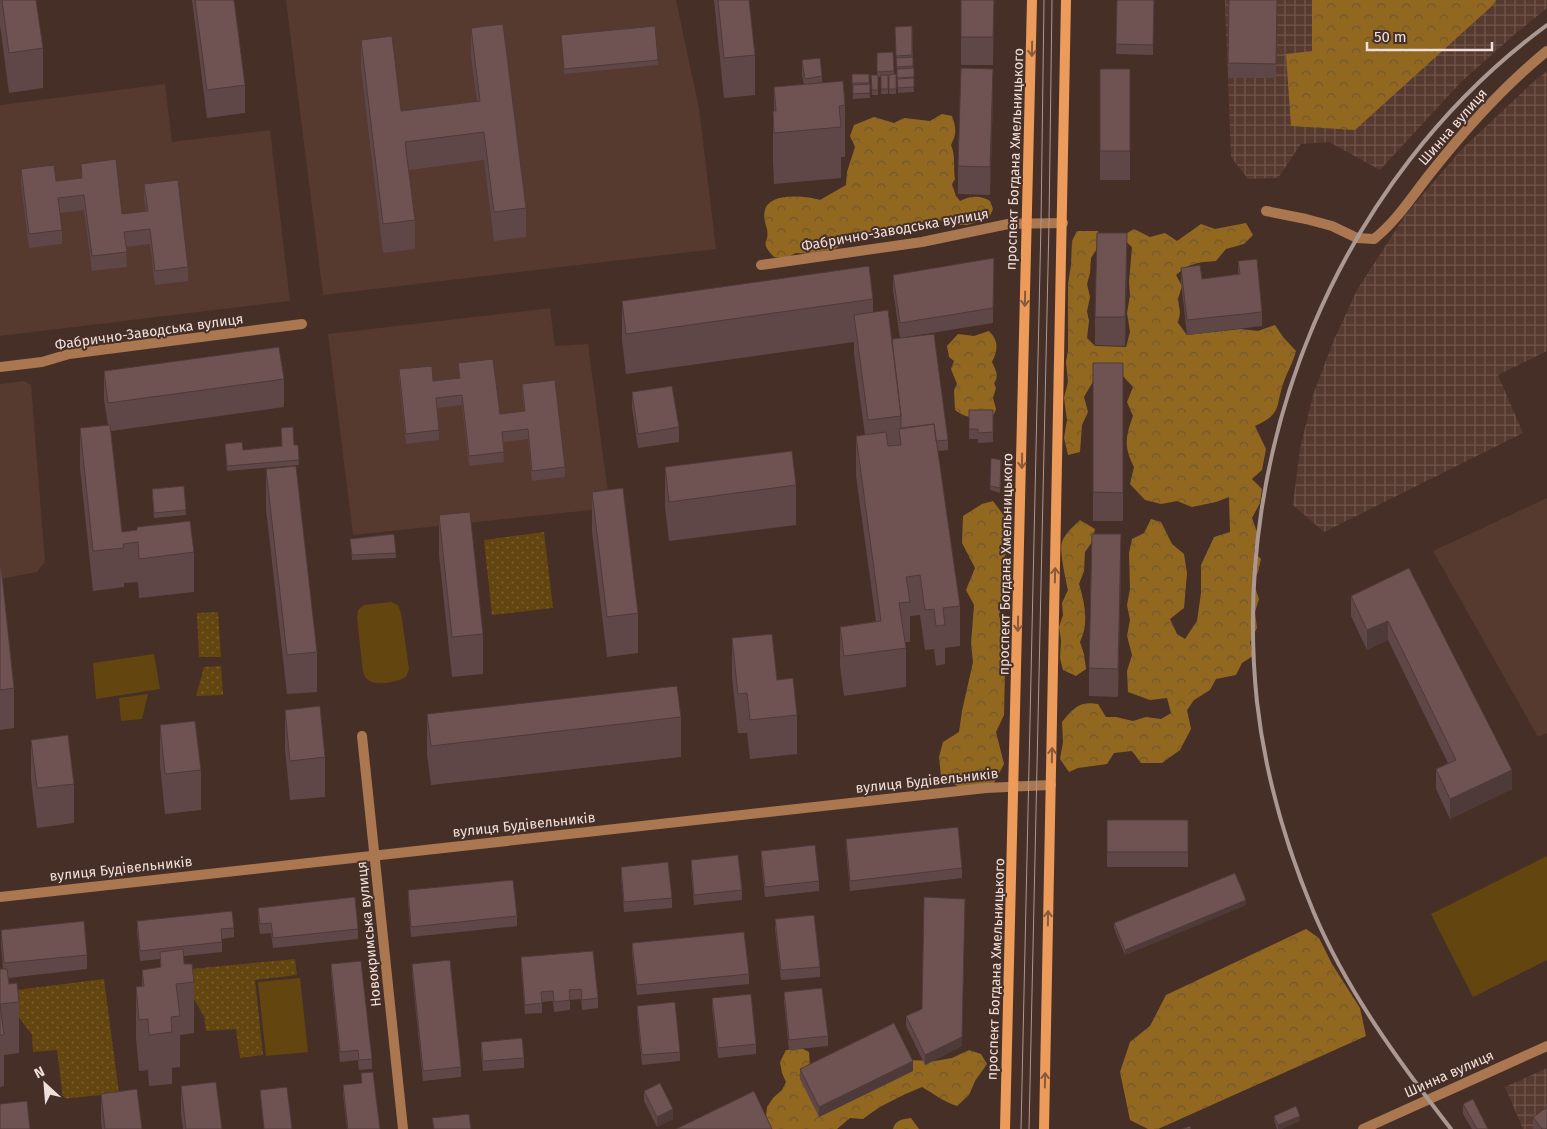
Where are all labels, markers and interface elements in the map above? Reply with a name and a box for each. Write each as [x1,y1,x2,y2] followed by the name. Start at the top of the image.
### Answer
[1367,20,1492,52] scale bar
[1374,28,1407,46] text: 50 m
[1027,40,1037,56] one-way arrow
[1003,48,1027,270] street label: проспект Богдана Хмельницького
[1415,85,1491,169] street label: Шинна вулиця
[800,205,990,255] street label: Фабрично-Заводська вулиця
[1020,290,1030,306] one-way arrow
[54,310,244,354] street label: Фабрично-Заводська вулиця
[1017,452,1027,469] one-way arrow
[996,453,1016,675] street label: проспект Богдана Хмельницького
[1051,568,1060,584] one-way arrow
[1013,615,1023,631] one-way arrow
[1047,748,1057,764] one-way arrow
[855,765,999,797] street label: вулиця Будівельників
[452,809,596,841] street label: вулиця Будівельників
[49,853,193,885] street label: вулиця Будівельників
[984,858,1008,1080] street label: проспект Богдана Хмельницького
[353,860,385,1008] street label: Новокримська вулиця
[1043,910,1053,926] one-way arrow
[1402,1047,1496,1101] street label: Шинна вулиця
[20,1059,70,1109] north arrow
[32,1063,47,1082] text: N
[1040,1073,1050,1089] one-way arrow

